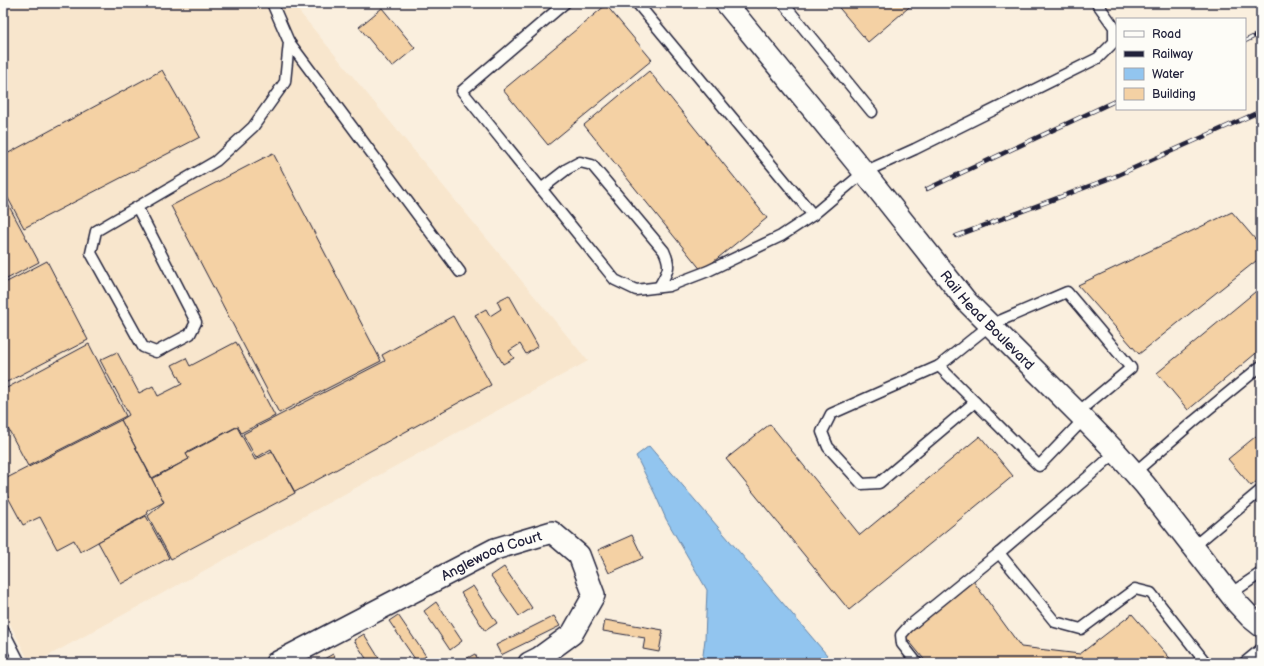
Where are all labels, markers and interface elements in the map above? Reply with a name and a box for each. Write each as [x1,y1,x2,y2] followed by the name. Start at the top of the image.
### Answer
[1116,18,1246,110] legend
[1152,27,1181,42] text: Road
[1152,47,1194,62] text: Railway
[1152,67,1184,82] text: Water
[1152,87,1196,102] text: Building
[936,267,1038,373] street label: Rail Head Boulevard
[438,527,544,585] street label: Anglewood Court

